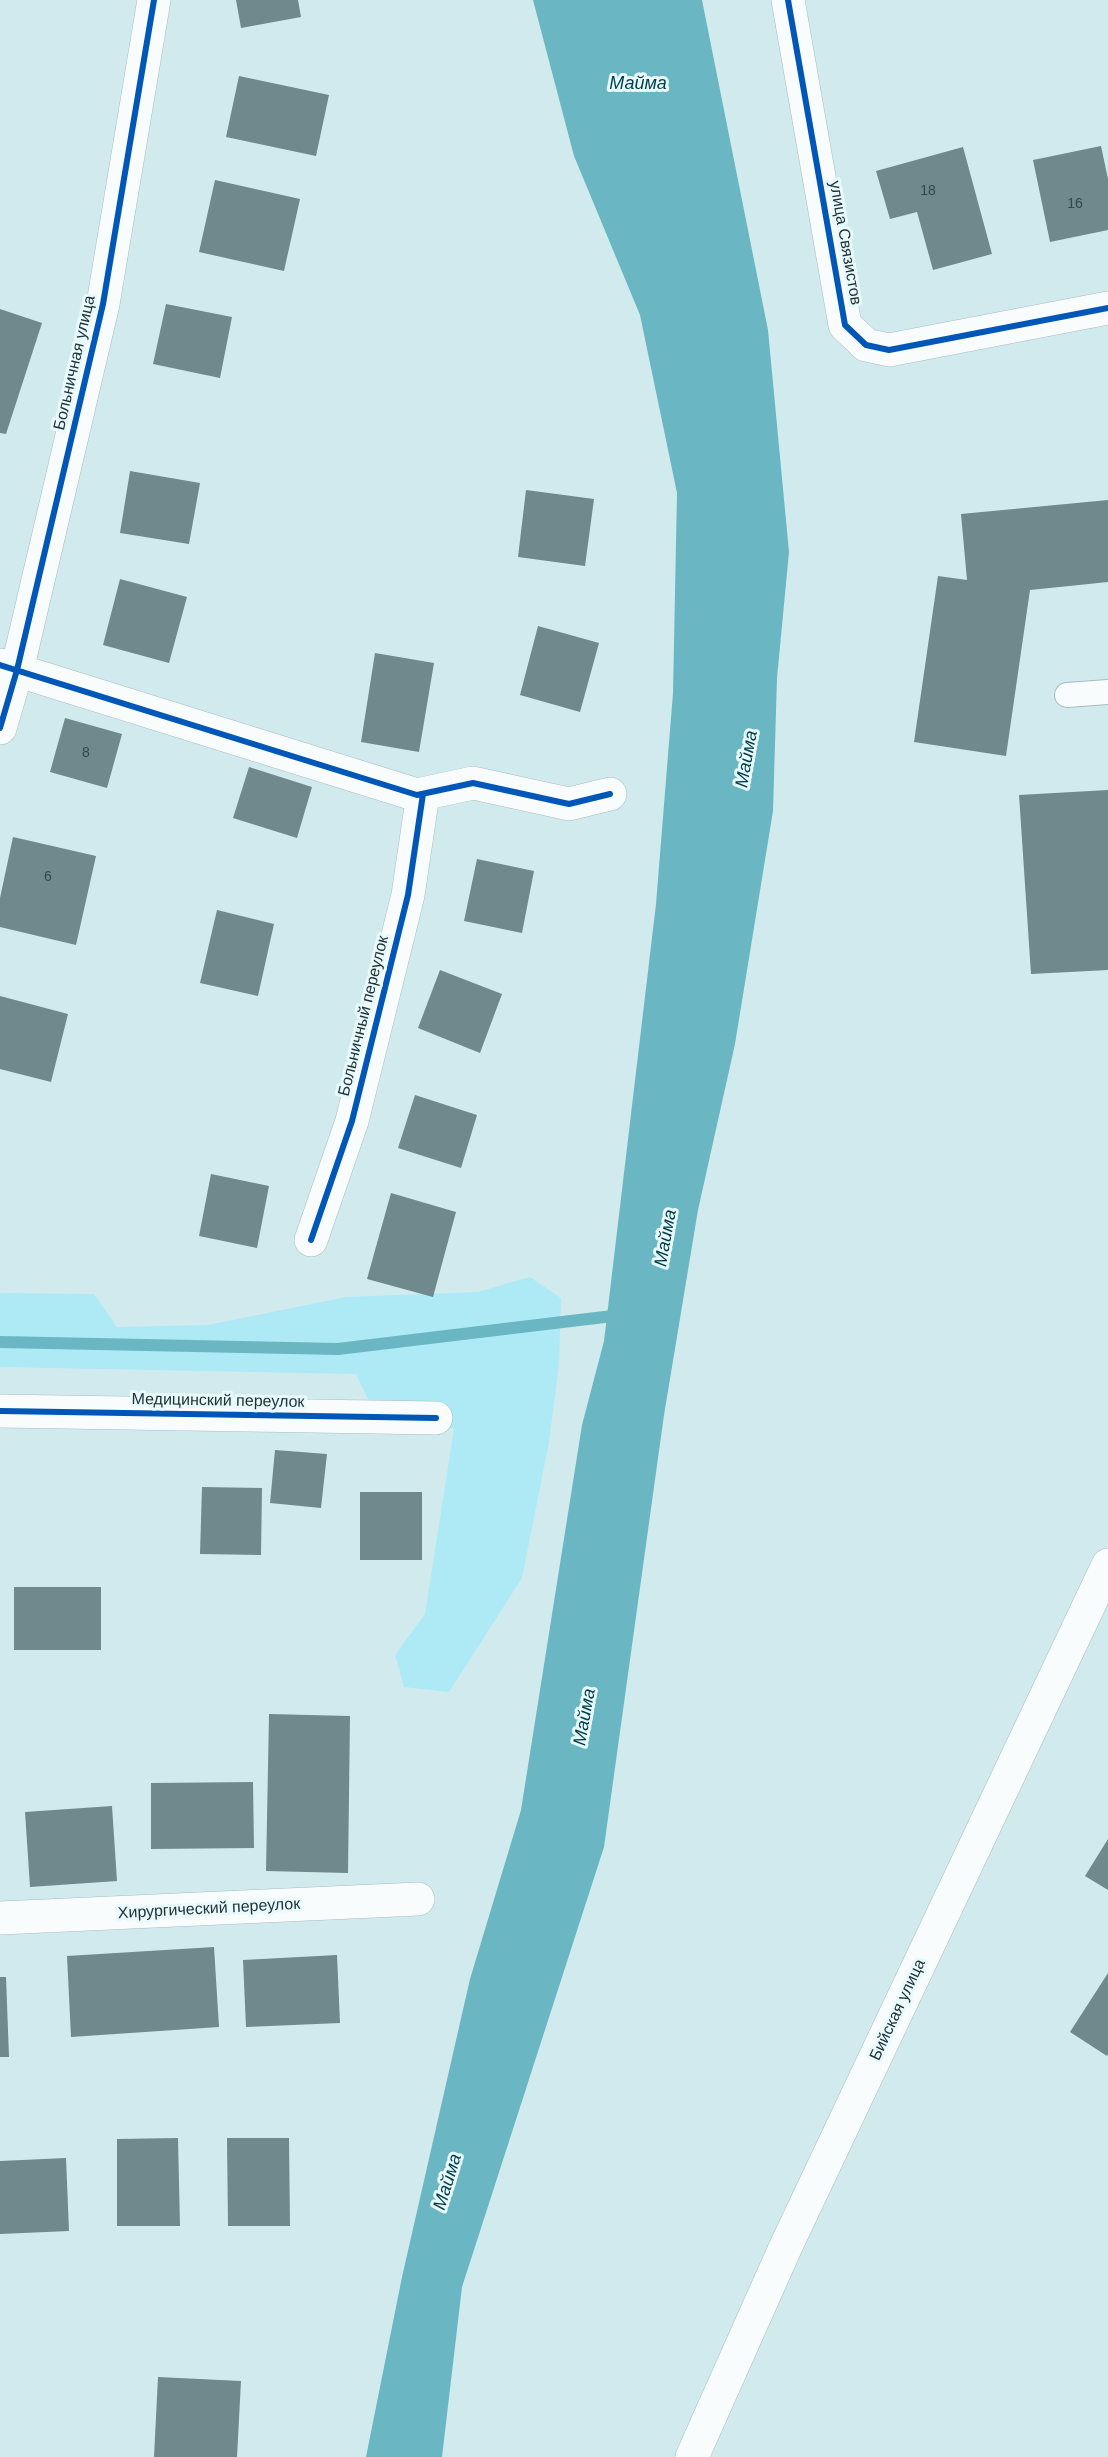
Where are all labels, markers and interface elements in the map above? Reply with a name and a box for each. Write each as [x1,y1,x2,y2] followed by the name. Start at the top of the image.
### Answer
[609,73,667,95] water label: Майма
[825,179,865,307] street label: улица Связистов
[920,183,936,199] house number: 18
[1067,196,1083,212] house number: 16
[50,294,100,432] street label: Больничная улица
[731,729,763,789] water label: Майма
[82,745,90,761] house number: 8
[44,869,52,885] house number: 6
[335,934,393,1098] street label: Больничный переулок
[650,1208,682,1268] water label: Майма
[131,1390,305,1412] street label: Медицинский переулок
[569,1687,601,1747] water label: Майма
[117,1895,301,1923] street label: Хирургический переулок
[866,1956,930,2064] street label: Бийская улица
[429,2151,467,2213] water label: Майма

